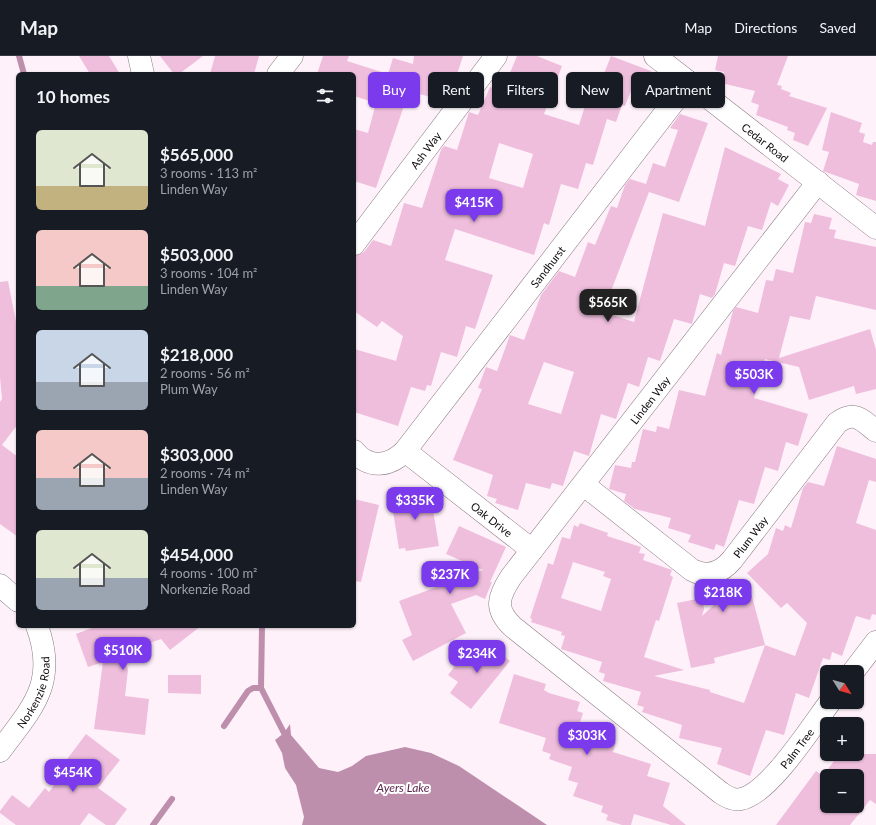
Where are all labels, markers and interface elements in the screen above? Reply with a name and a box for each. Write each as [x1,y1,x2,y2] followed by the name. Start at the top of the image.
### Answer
[20,16,58,39] text: Map
[685,19,712,36] text: Map
[734,19,797,36] text: Directions
[819,19,856,36] text: Saved
[368,72,420,108] chip: Buy
[428,72,484,108] chip: Rent
[492,72,558,108] chip: Filters
[566,72,623,108] chip: New
[631,72,725,108] chip: Apartment
[314,85,336,107] icon: filters
[36,86,110,107] text: 10 homes
[739,120,791,164] street label: Cedar Road
[407,129,443,171] street label: Ash Way
[160,144,233,165] text: $565,000
[68,146,116,194] icon: home
[160,165,257,181] text: 3 rooms · 113 m²
[160,181,227,197] text: Linden Way
[446,189,502,223] pin: $415K
[454,194,494,210] text: $415K
[527,243,567,290] street label: Sandhurst
[160,244,233,265] text: $503,000
[68,246,116,294] icon: home
[160,265,257,281] text: 3 rooms · 104 m²
[160,281,227,297] text: Linden Way
[580,289,636,323] pin: $565K
[588,294,628,310] text: $565K
[160,344,233,365] text: $218,000
[68,346,116,394] icon: home
[726,361,782,395] pin: $503K
[160,365,250,381] text: 2 rooms · 56 m²
[734,366,774,382] text: $503K
[627,373,673,426] street label: Linden Way
[160,381,218,397] text: Plum Way
[160,444,233,465] text: $303,000
[68,446,116,494] icon: home
[160,465,250,481] text: 2 rooms · 74 m²
[160,481,227,497] text: Linden Way
[387,487,443,521] pin: $335K
[395,492,435,508] text: $335K
[469,499,515,539] street label: Oak Drive
[730,513,770,560] street label: Plum Way
[160,544,233,565] text: $454,000
[68,546,116,594] icon: home
[422,561,478,595] pin: $237K
[160,565,257,581] text: 4 rooms · 100 m²
[430,566,470,582] text: $237K
[695,579,751,613] pin: $218K
[160,581,250,597] text: Norkenzie Road
[703,584,743,600] text: $218K
[95,637,151,671] pin: $510K
[449,640,505,674] pin: $234K
[103,642,143,658] text: $510K
[457,645,497,661] text: $234K
[13,656,51,730] street label: Norkenzie Road
[820,665,864,709] north arrow
[820,665,864,813] map controls
[820,717,864,761] button: +
[559,722,615,756] pin: $303K
[777,725,816,771] street label: Palm Tree
[567,727,607,743] text: $303K
[45,759,101,793] pin: $454K
[53,764,93,780] text: $454K
[820,769,864,813] button: −
[376,780,430,795] water label: Ayers Lake

